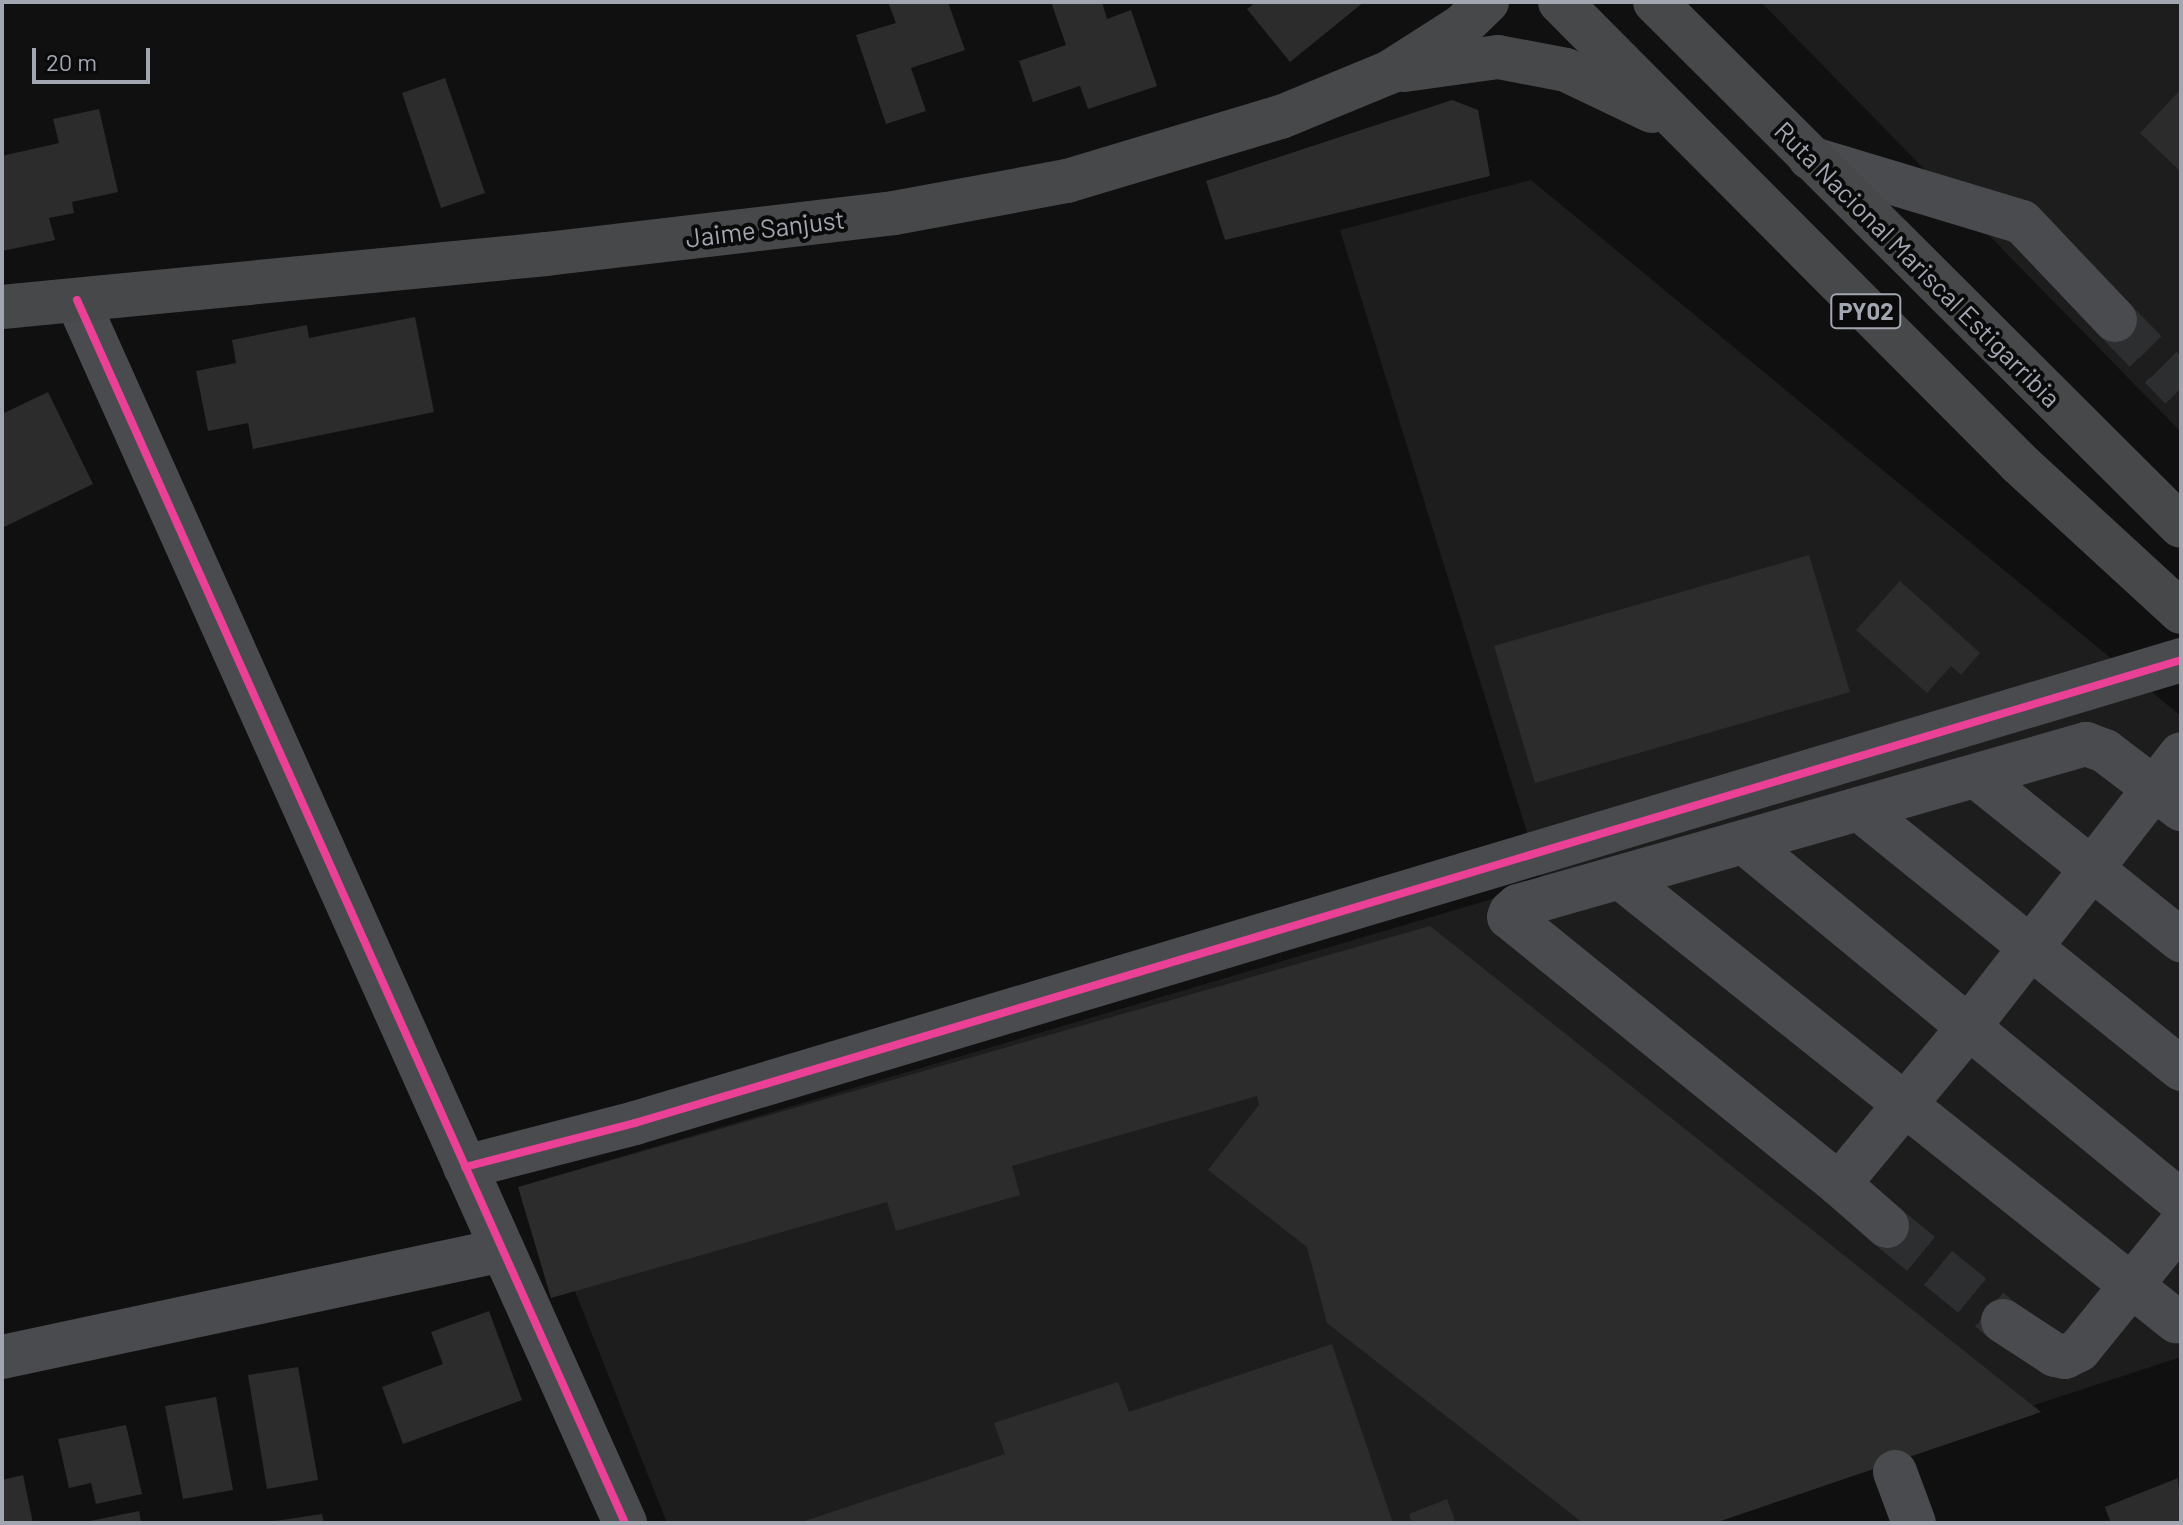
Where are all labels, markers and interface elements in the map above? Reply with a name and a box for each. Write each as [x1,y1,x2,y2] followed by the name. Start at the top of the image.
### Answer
[36,32,154,82] scale bar
[46,47,97,76] text: 20 m
[1769,115,2067,413] street label: Ruta Nacional Mariscal Estigarribia
[684,203,846,253] street label: Jaime Sanjust
[1830,291,1902,331] road number: PY02

